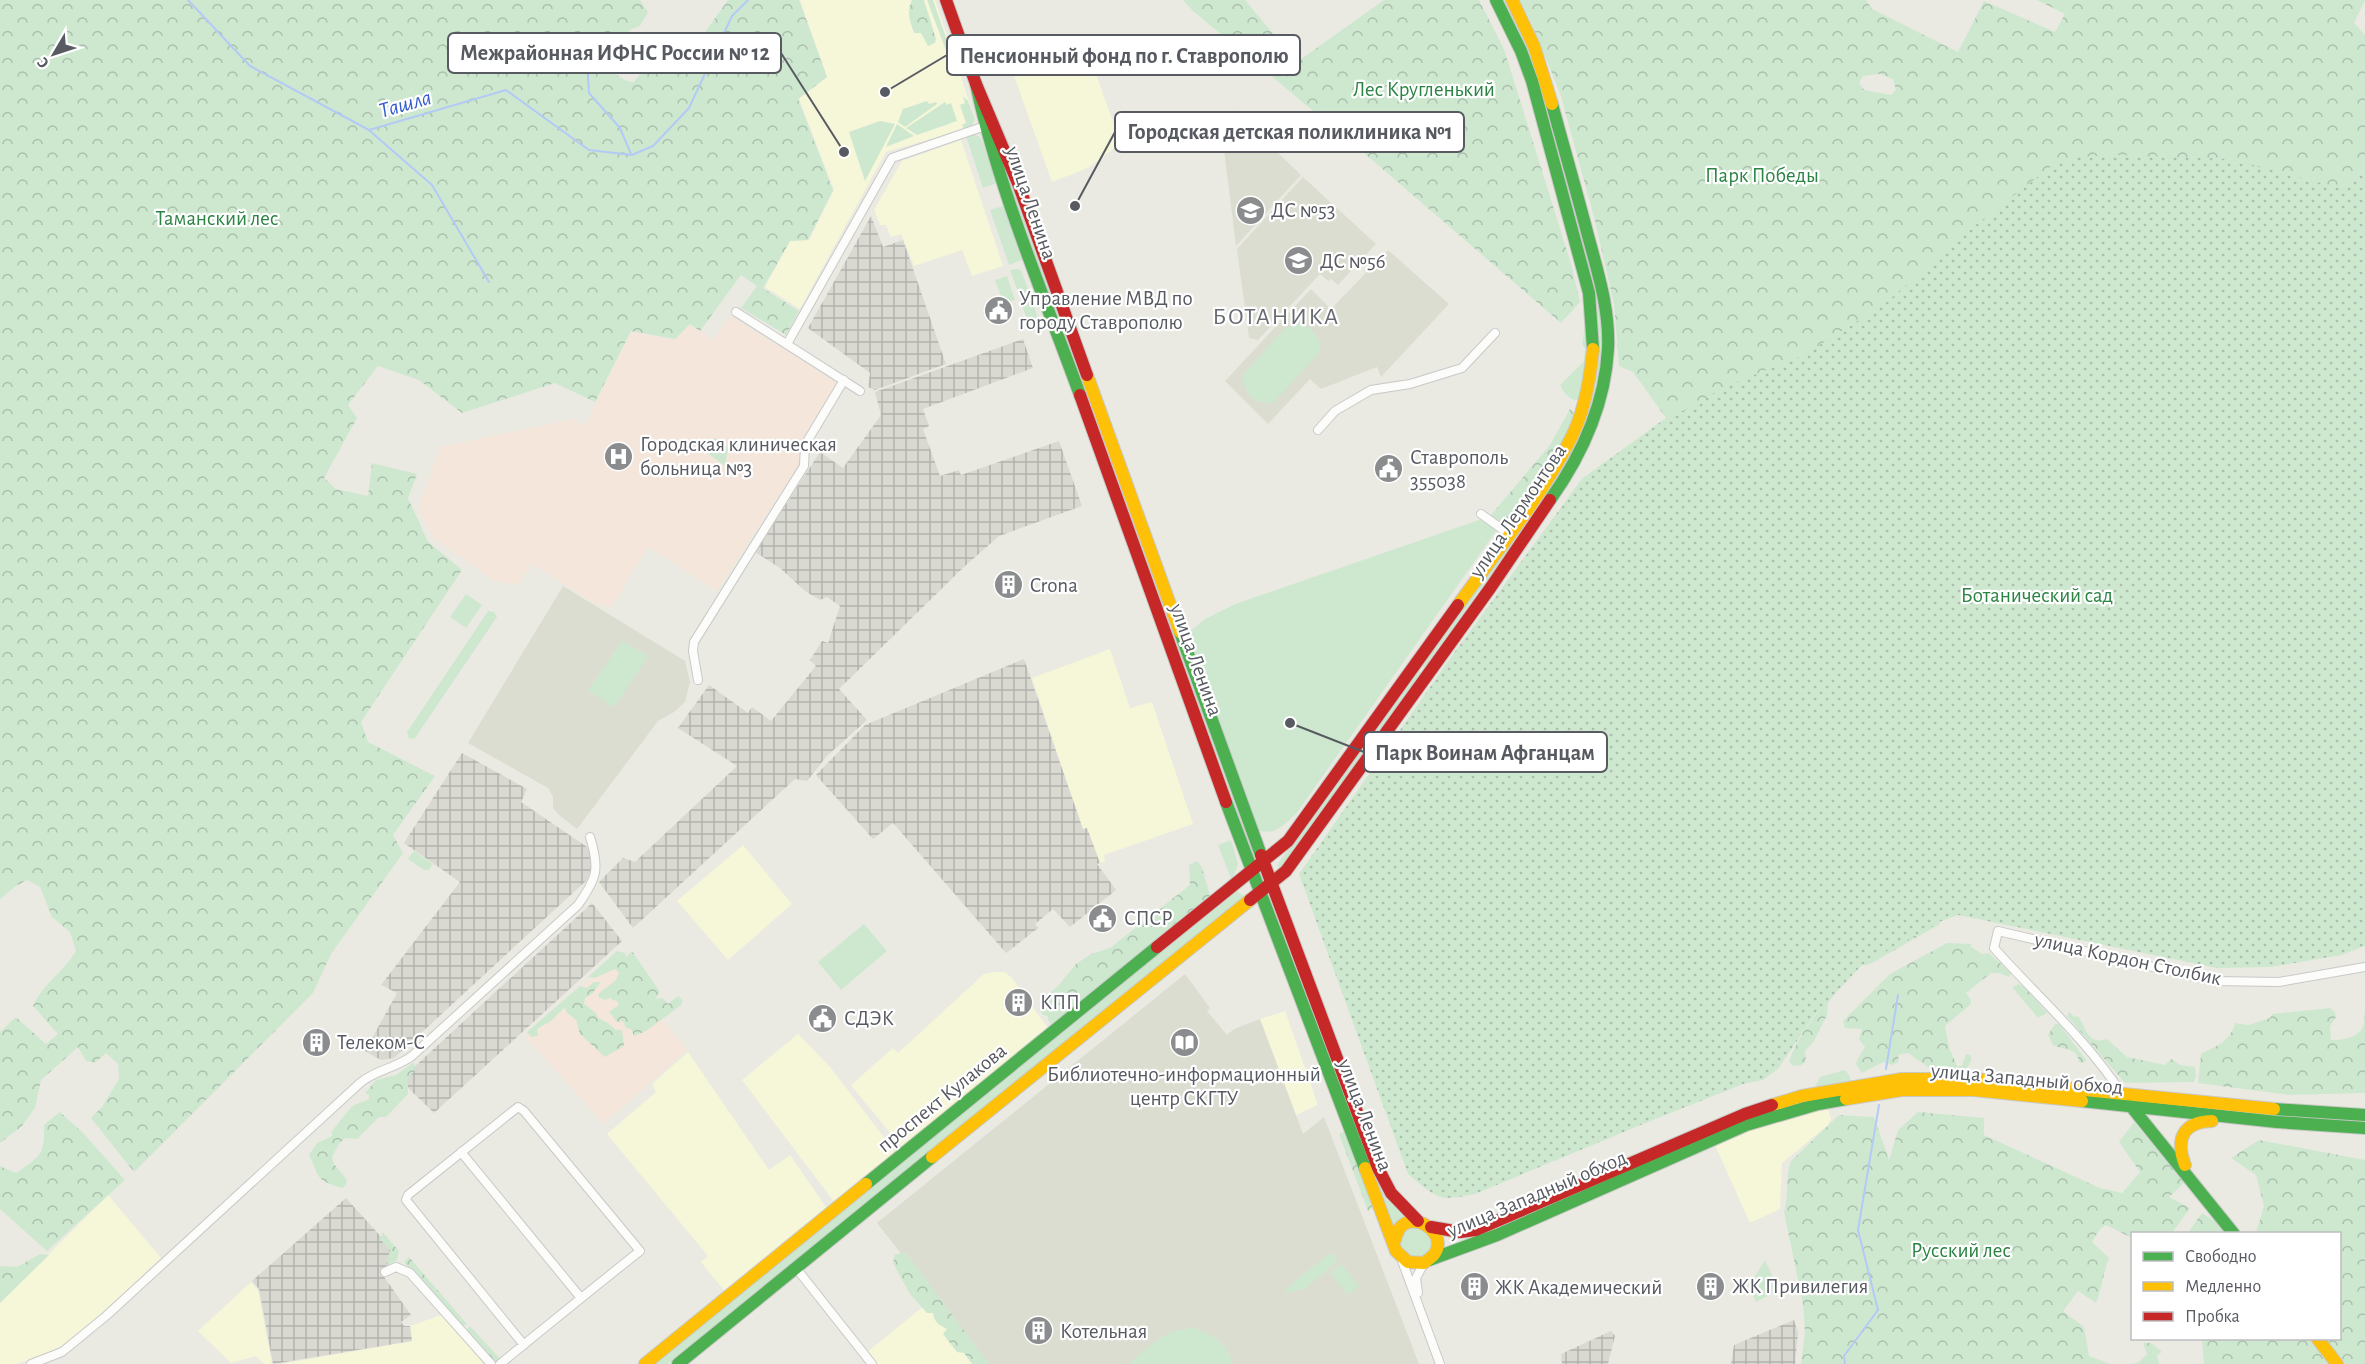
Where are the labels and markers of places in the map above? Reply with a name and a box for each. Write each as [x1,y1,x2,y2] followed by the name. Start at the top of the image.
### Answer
[448,33,781,73] callout: Межрайонная ИФНС России № 12
[947,35,1300,75] callout: Пенсионный фонд по г. Ставрополю
[1115,112,1464,152] callout: Городская детская поликлиника №1
[1234,194,1266,226] school or university icon: ДС №53
[1271,200,1335,221] place label: ДС №53
[1283,245,1315,277] school or university icon: ДС №56
[1320,251,1386,272] place label: ДС №56
[1019,288,1193,333] place label: Управление МВД по городу Ставрополю
[982,294,1014,326] public building icon: Управление МВД по городу Ставрополю
[640,434,837,479] place label: Городская клиническая больница №3
[603,440,635,472] hospital icon: Городская клиническая больница №3
[1410,447,1508,492] place label: Ставрополь 355038
[1373,453,1405,485] public building icon: Ставрополь 355038
[993,569,1025,601] building icon: Crona
[1030,575,1078,596] place label: Crona
[1364,732,1607,772] callout: Парк Воинам Афганцам
[1087,902,1119,934] public building icon: СПСР
[1124,908,1172,929] place label: СПСР
[1003,986,1035,1018] building icon: КПП
[1040,992,1080,1013] place label: КПП
[807,1002,839,1034] public building icon: СДЭК
[844,1008,894,1029] place label: СДЭК
[300,1026,332,1058] building icon: Телеком-С
[1168,1027,1200,1059] library icon: Библиотечно-информационный центр СКГТУ
[337,1032,425,1053] place label: Телеком-С
[1047,1064,1321,1109] place label: Библиотечно-информационный центр СКГТУ
[1695,1270,1727,1302] building icon: ЖК Привилегия
[1458,1271,1490,1303] building icon: ЖК Академический
[1732,1276,1868,1297] place label: ЖК Привилегия
[1495,1277,1662,1298] place label: ЖК Академический
[1023,1315,1055,1347] building icon: Котельная
[1060,1321,1147,1342] place label: Котельная

